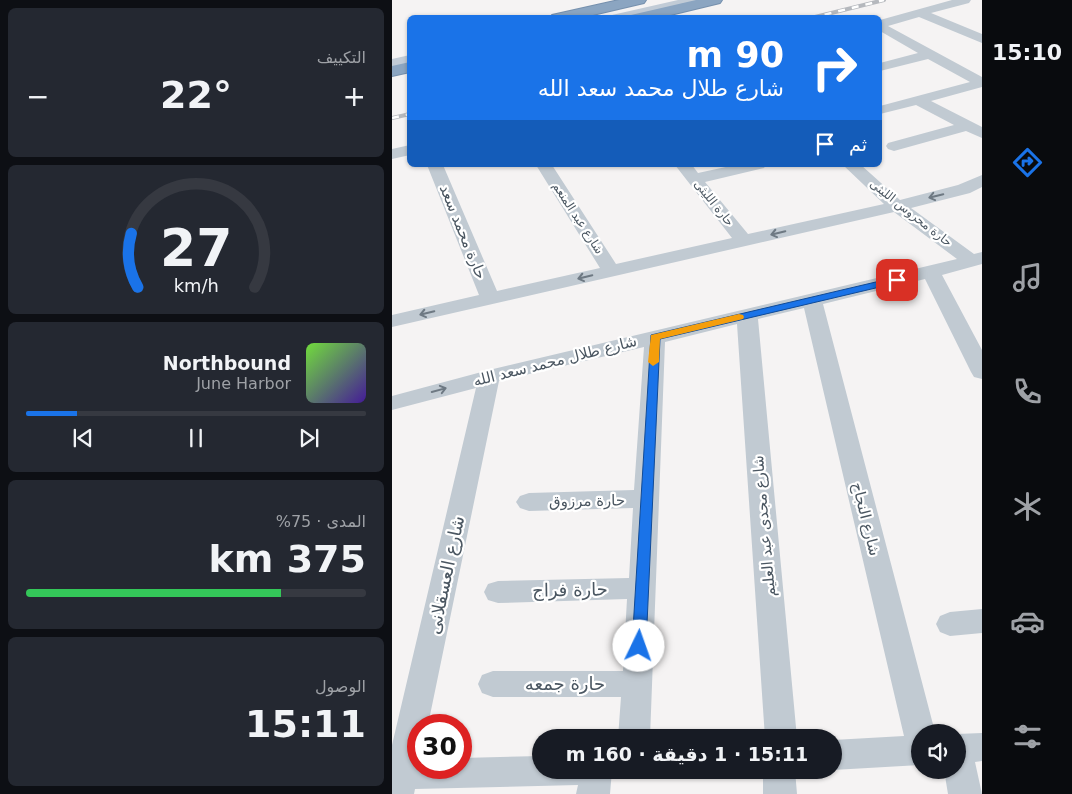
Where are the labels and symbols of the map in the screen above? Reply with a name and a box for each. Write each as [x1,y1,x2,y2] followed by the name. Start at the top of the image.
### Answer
[690,177,737,229] street label: حارة الليثى
[867,177,955,250] street label: حارة محروس الليثى
[549,180,606,257] street label: شارع عبد المنعم
[436,182,490,282] street label: حارة محمد سعد
[928,192,944,201] one-way arrow
[770,229,786,238] one-way arrow
[876,259,918,301] pin
[578,273,594,282] one-way arrow
[419,309,435,318] one-way arrow
[471,332,639,390] street label: شارع طلال محمد سعد الله
[431,385,447,395] one-way arrow
[749,455,779,597] street label: شارع مجدى عبد العليم
[848,480,884,558] street label: شارع النجاح
[549,491,625,511] street label: حارة مرزوق
[423,514,469,636] street label: شارع العسقلانى
[532,578,608,602] street label: حارة فراج
[612,619,664,671] position arrow
[525,673,605,694] street label: حارة جمعه
[407,714,472,779] speed limit sign: 30

